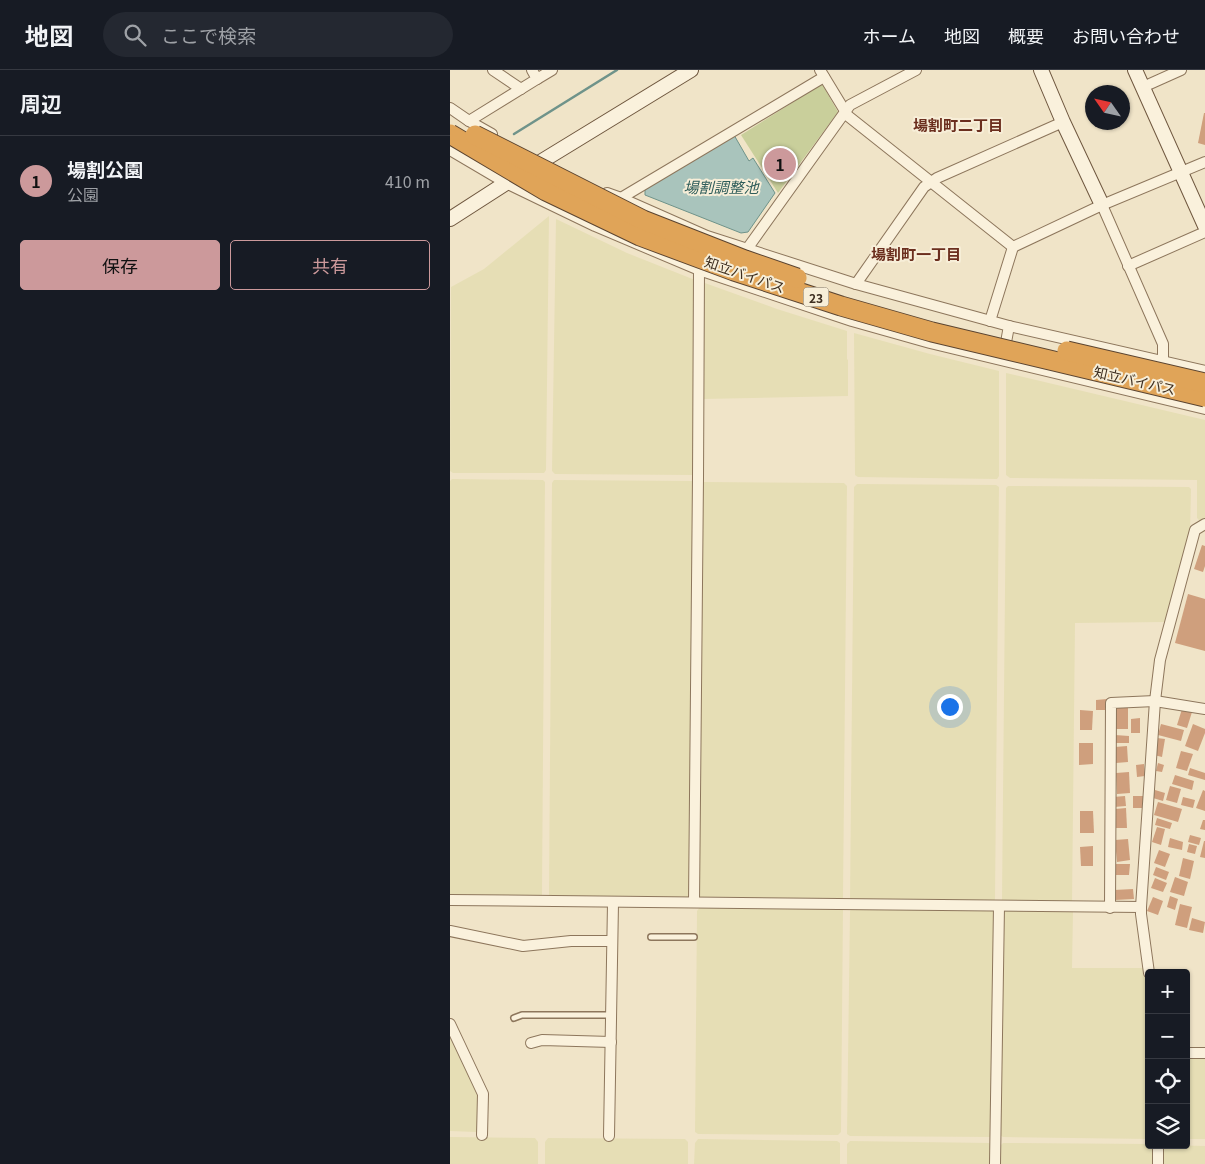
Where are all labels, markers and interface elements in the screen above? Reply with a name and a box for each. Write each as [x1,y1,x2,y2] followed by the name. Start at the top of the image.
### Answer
[103,12,453,57] search box
[25,17,73,52] text: 地図
[121,21,149,49] icon: search
[161,21,256,48] text: ここで検索
[863,22,916,48] text: ホーム
[944,22,980,48] text: 地図
[1008,22,1044,48] text: 概要
[1072,22,1180,48] text: お問い合わせ
[1085,85,1130,130] north arrow
[20,88,62,118] text: 周辺
[913,114,1003,135] district label: 場割町二丁目
[764,145,796,183] pin: 1
[67,155,143,182] text: 場割公園
[31,169,41,193] text: 1
[385,169,430,193] text: 410 m
[683,176,760,197] water label: 場割調整池
[67,182,99,206] text: 公園
[20,240,220,290] button: 保存
[230,240,430,290] button: 共有
[871,243,961,264] district label: 場割町一丁目
[702,251,788,297] street label: 知立バイパス
[804,288,828,306] road number: 23
[1092,361,1178,399] street label: 知立バイパス
[937,694,963,720] your location
[1145,969,1190,1149] map controls
[1145,969,1190,1014] button: +
[1145,1014,1190,1059] button: −
[1145,1059,1190,1104] button: locate
[1145,1104,1190,1149] button: layers

